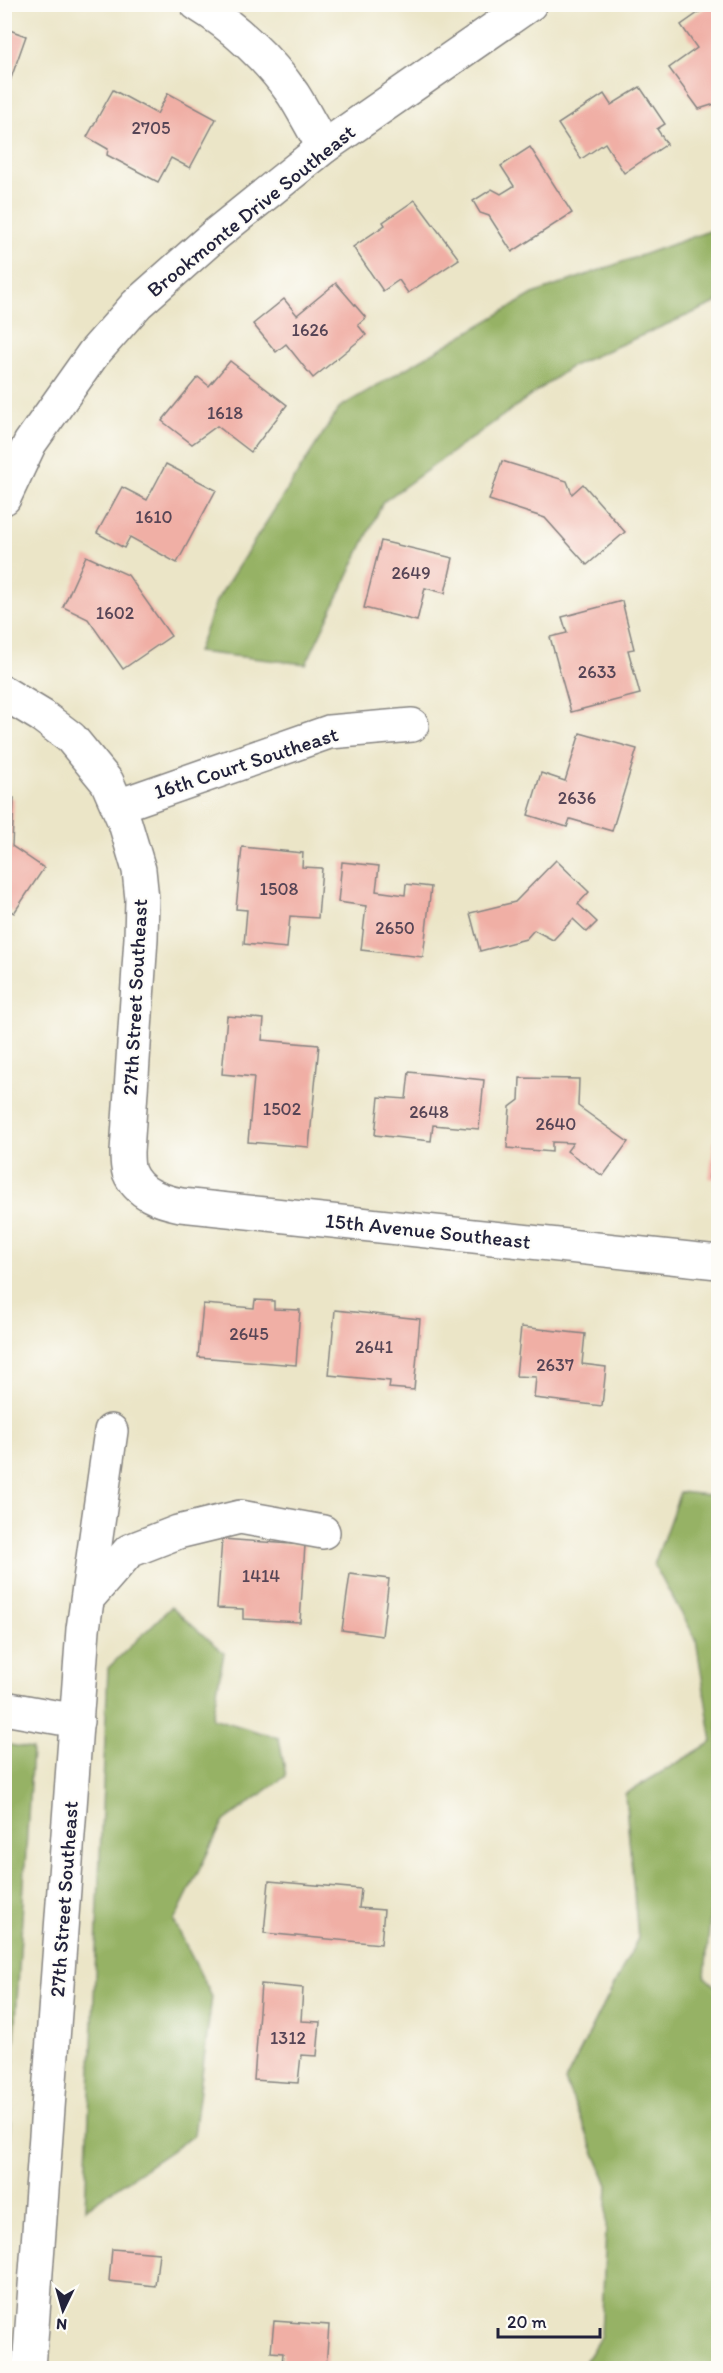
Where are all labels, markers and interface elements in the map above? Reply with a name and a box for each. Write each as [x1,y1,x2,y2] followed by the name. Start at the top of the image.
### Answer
[132,117,170,139] house number: 2705
[142,119,360,302] street label: Brookmonte Drive Southeast
[292,319,328,341] house number: 1626
[207,402,243,424] house number: 1618
[135,506,173,528] house number: 1610
[391,562,431,584] house number: 2649
[96,602,135,624] house number: 1602
[578,661,616,683] house number: 2633
[151,721,341,804] street label: 16th Court Southeast
[558,787,596,809] house number: 2636
[260,878,299,900] house number: 1508
[117,898,152,1096] street label: 27th Street Southeast
[375,917,415,939] house number: 2650
[263,1098,302,1120] house number: 1502
[409,1101,449,1123] house number: 2648
[536,1113,576,1135] house number: 2640
[324,1207,532,1254] street label: 15th Avenue Southeast
[229,1323,269,1345] house number: 2645
[355,1336,393,1358] house number: 2641
[536,1354,574,1376] house number: 2637
[242,1565,280,1587] house number: 1414
[44,1800,83,1998] street label: 27th Street Southeast
[270,2027,307,2049] house number: 1312
[33,2280,93,2340] north arrow
[498,2301,600,2339] scale bar
[507,2311,547,2333] text: 20 m
[56,2315,68,2334] text: N

